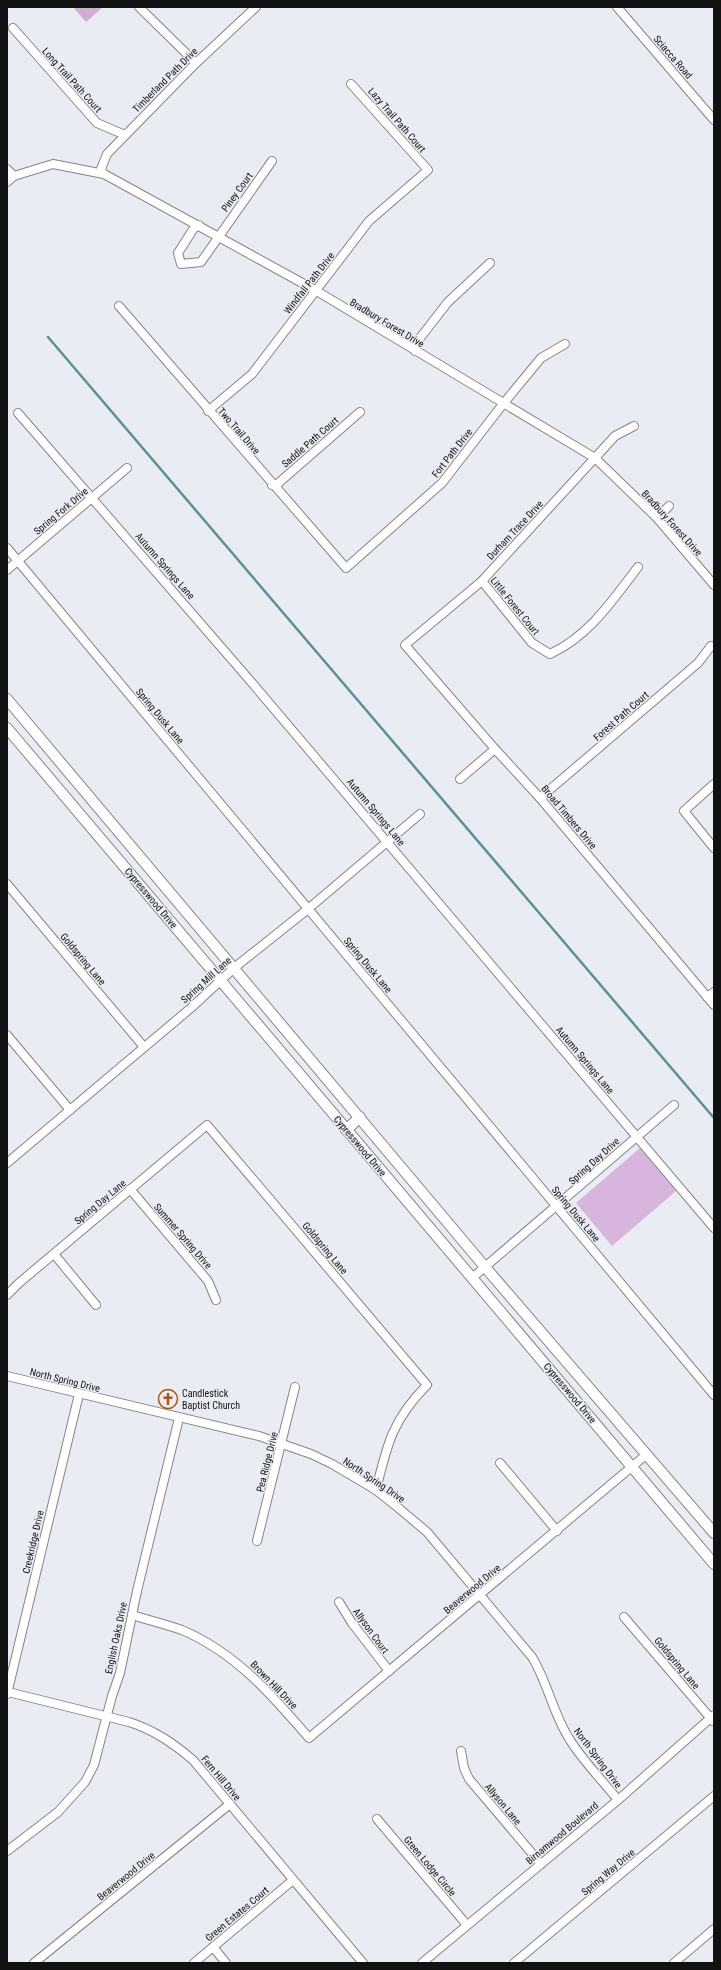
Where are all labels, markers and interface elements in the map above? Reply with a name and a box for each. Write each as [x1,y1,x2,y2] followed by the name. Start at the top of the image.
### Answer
[651,33,695,81] street label: Sciacca Road
[40,45,104,115] street label: Long Trail Path Court
[130,45,200,115] street label: Timberland Path Drive
[366,86,428,154] street label: Lazy Trail Path Court
[219,170,255,214] street label: Piney Court
[282,250,337,316] street label: Windfall Path Drive
[348,297,426,350] street label: Bradbury Forest Drive
[216,406,262,457] street label: Two Trail Drive
[279,414,341,470] street label: Saddle Path Court
[430,426,475,479] street label: Fort Path Drive
[32,485,90,537] street label: Spring Fork Drive
[640,488,705,558] street label: Bradbury Forest Drive
[485,498,545,562] street label: Durham Trace Drive
[133,531,197,602] street label: Autumn Springs Lane
[488,575,542,637] street label: Little Forest Court
[134,686,186,746] street label: Spring Dusk Lane
[591,689,651,743] street label: Forest Path Court
[345,776,407,848] street label: Autumn Springs Lane
[539,783,599,851] street label: Broad Timbers Drive
[123,866,180,931] street label: Cypresswood Drive
[58,931,108,987] street label: Goldspring Lane
[342,935,394,995] street label: Spring Dusk Lane
[179,955,233,1005] street label: Spring Mill Lane
[554,1024,616,1096] street label: Autumn Springs Lane
[332,1114,389,1179] street label: Cypresswood Drive
[566,1135,622,1187] street label: Spring Day Drive
[72,1177,128,1227] street label: Spring Day Lane
[550,1184,602,1244] street label: Spring Dusk Lane
[152,1201,214,1271] street label: Summer Spring Drive
[300,1220,350,1276] street label: Goldspring Lane
[542,1361,599,1426] street label: Cypresswood Drive
[29,1366,102,1394] street label: North Spring Drive
[157,1388,179,1410] church icon: Candlestick Baptist Church
[182,1388,240,1411] place label: Candlestick Baptist Church
[254,1430,280,1493] street label: Pea Ridge Drive
[341,1455,407,1505] street label: North Spring Drive
[20,1509,46,1575] street label: Creekridge Drive
[441,1562,503,1616] street label: Beaverwood Drive
[103,1601,129,1675] street label: English Oaks Drive
[351,1606,391,1656] street label: Allyson Court
[652,1635,702,1691] street label: Goldspring Lane
[248,1659,300,1711] street label: Brown Hill Drive
[572,1726,624,1790] street label: North Spring Drive
[199,1753,243,1803] street label: Fern Hill Drive
[483,1781,524,1827] street label: Allyson Lane
[524,1800,600,1866] street label: Birnamwood Boulevard
[402,1834,458,1898] street label: Green Lodge Circle
[579,1846,637,1897] street label: Spring Way Drive
[95,1849,157,1903] street label: Beaverwood Drive
[203,1884,271,1944] street label: Green Estates Court

